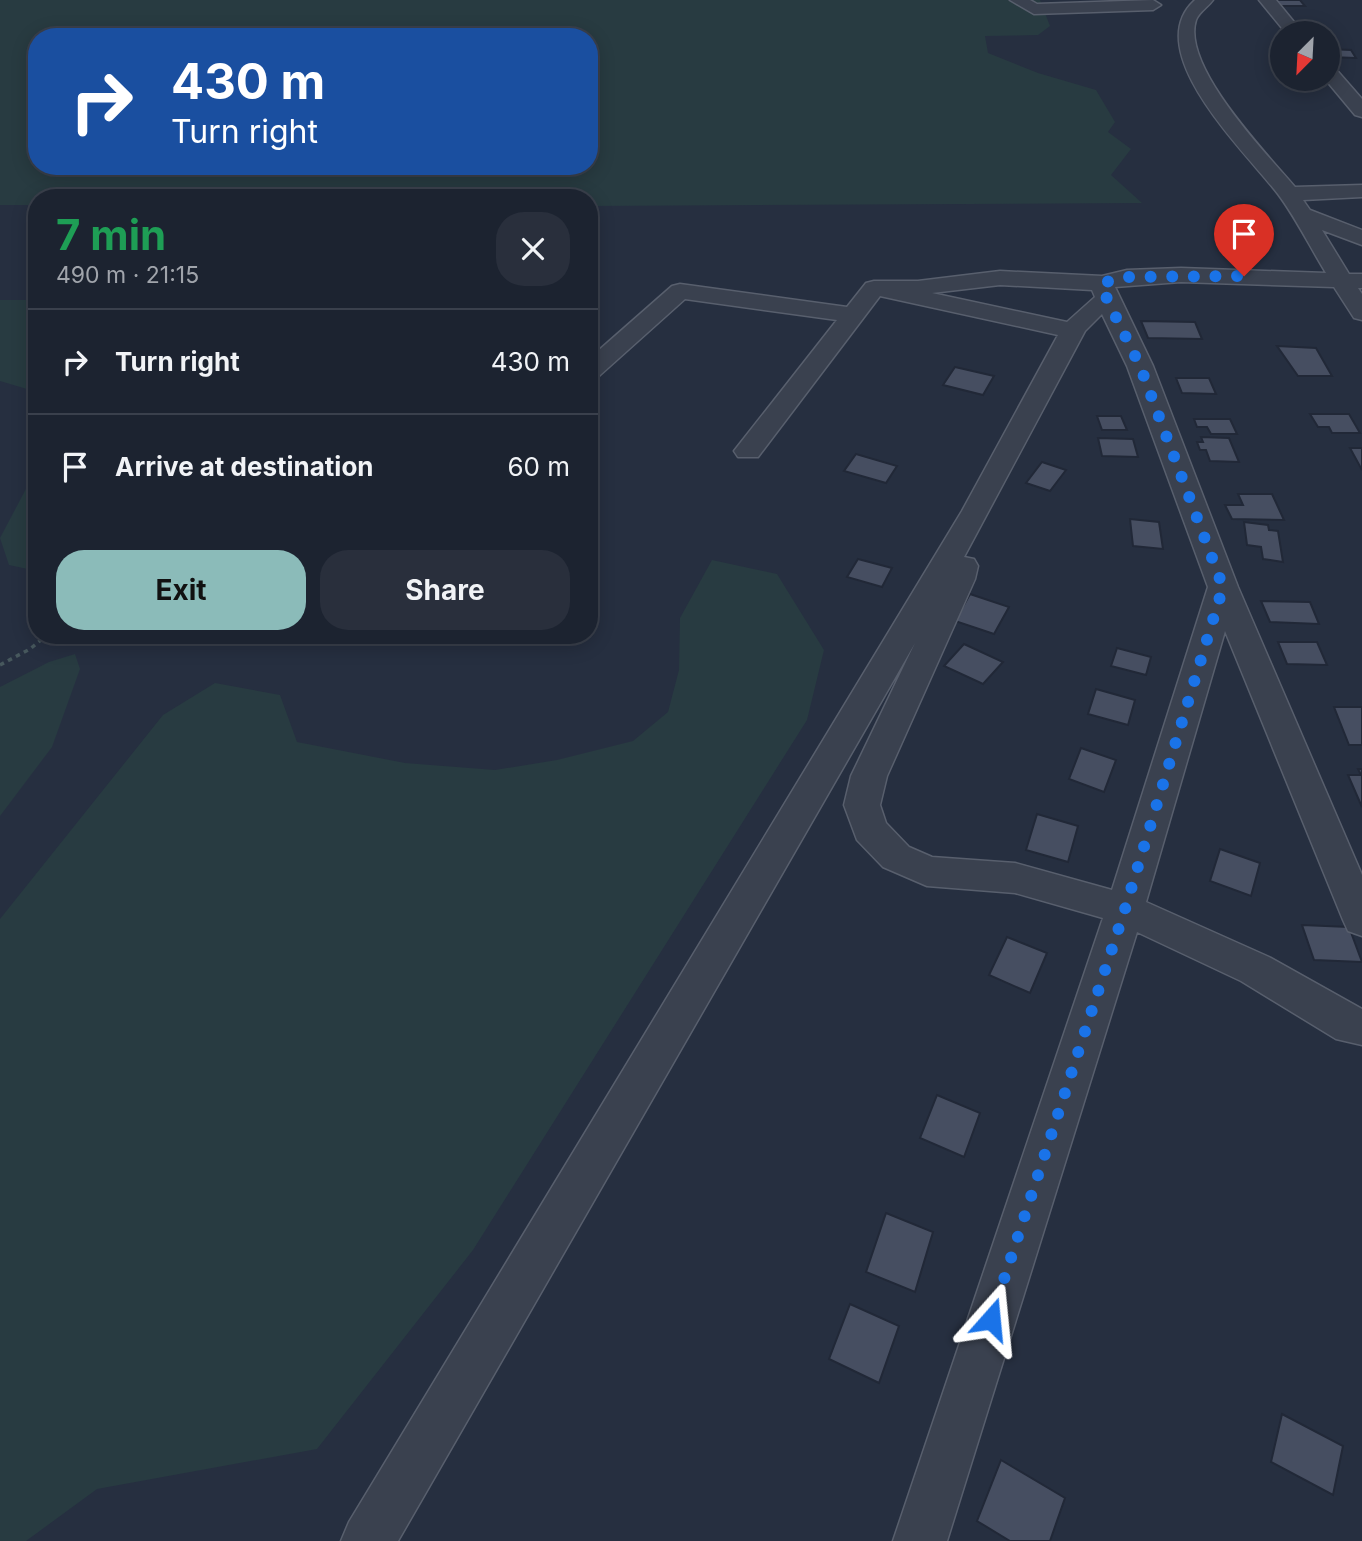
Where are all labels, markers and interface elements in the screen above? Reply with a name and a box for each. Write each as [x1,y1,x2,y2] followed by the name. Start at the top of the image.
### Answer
[1270,21,1340,91] north arrow
[1270,21,1340,91] map controls
[171,52,325,111] text: 430 m
[56,56,147,147] icon: right
[171,112,318,151] text: Turn right
[1214,204,1274,276] pin
[56,209,166,260] text: 7 min
[496,212,570,286] button: close
[1225,215,1263,253] icon: arrive
[56,261,199,289] text: 490 m · 21:15
[56,343,94,381] icon: right
[115,346,240,377] text: Turn right
[491,346,570,377] text: 430 m
[56,448,94,486] icon: arrive
[115,451,374,482] text: Arrive at destination
[507,451,570,482] text: 60 m
[56,550,306,630] button: Exit
[320,550,570,630] button: Share
[954,1282,1028,1356] position arrow

